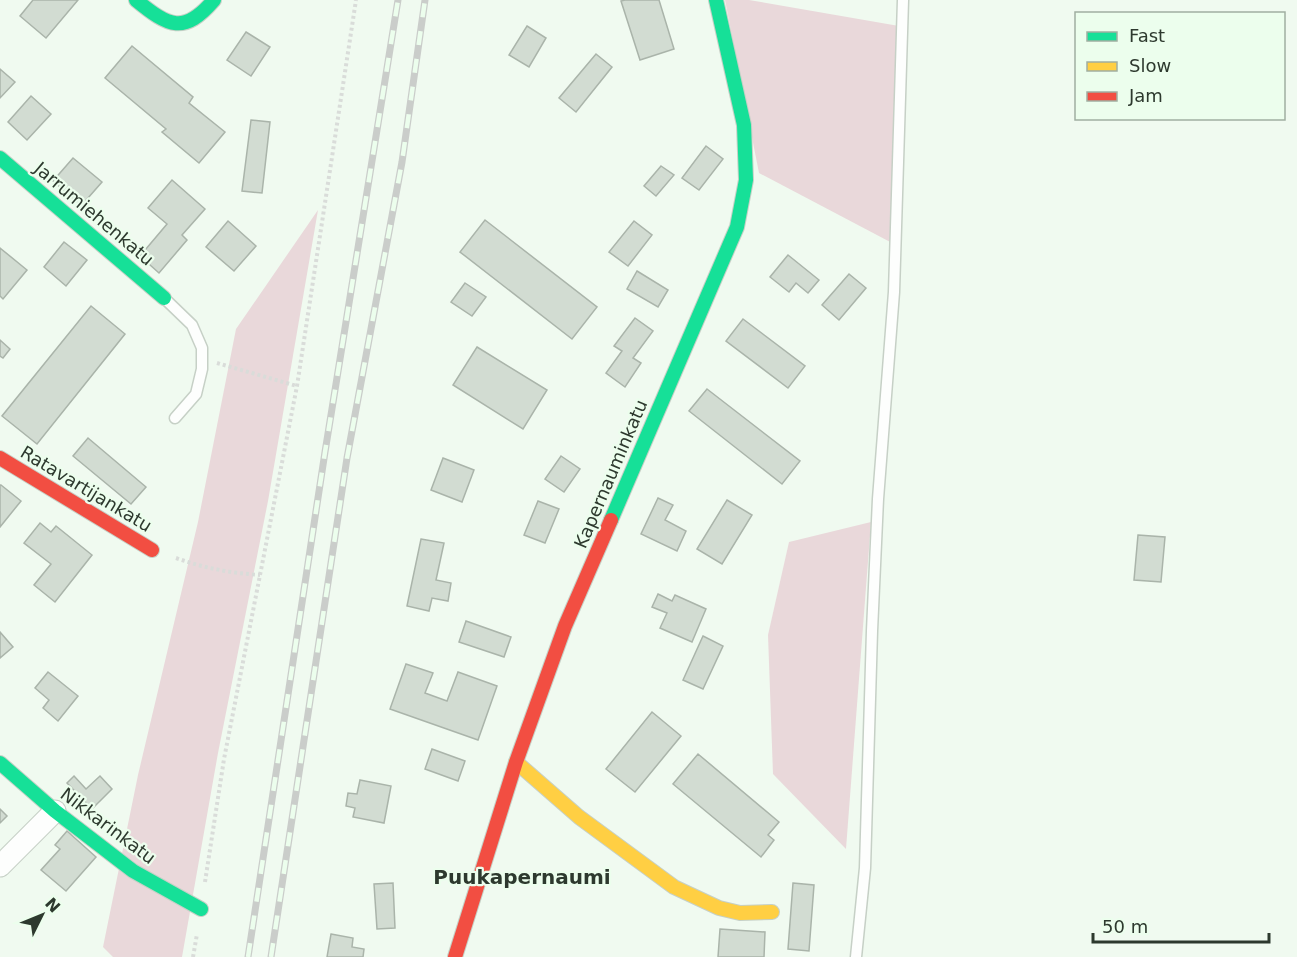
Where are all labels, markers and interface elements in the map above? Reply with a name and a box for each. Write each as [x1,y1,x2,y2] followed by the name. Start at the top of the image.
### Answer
[1075,12,1285,120] legend
[1129,25,1165,46] text: Fast
[1129,55,1171,76] text: Slow
[1128,85,1163,106] text: Jam
[30,157,158,270] street label: Jarrumiehenkatu
[570,396,651,551] street label: Kapernauminkatu
[17,441,156,536] street label: Ratavartijankatu
[57,783,160,868] street label: Nikkarinkatu
[433,865,611,889] district label: Puukapernaumi
[12,885,72,945] north arrow
[41,894,64,916] text: N
[1093,906,1268,944] scale bar
[1102,916,1148,937] text: 50 m

